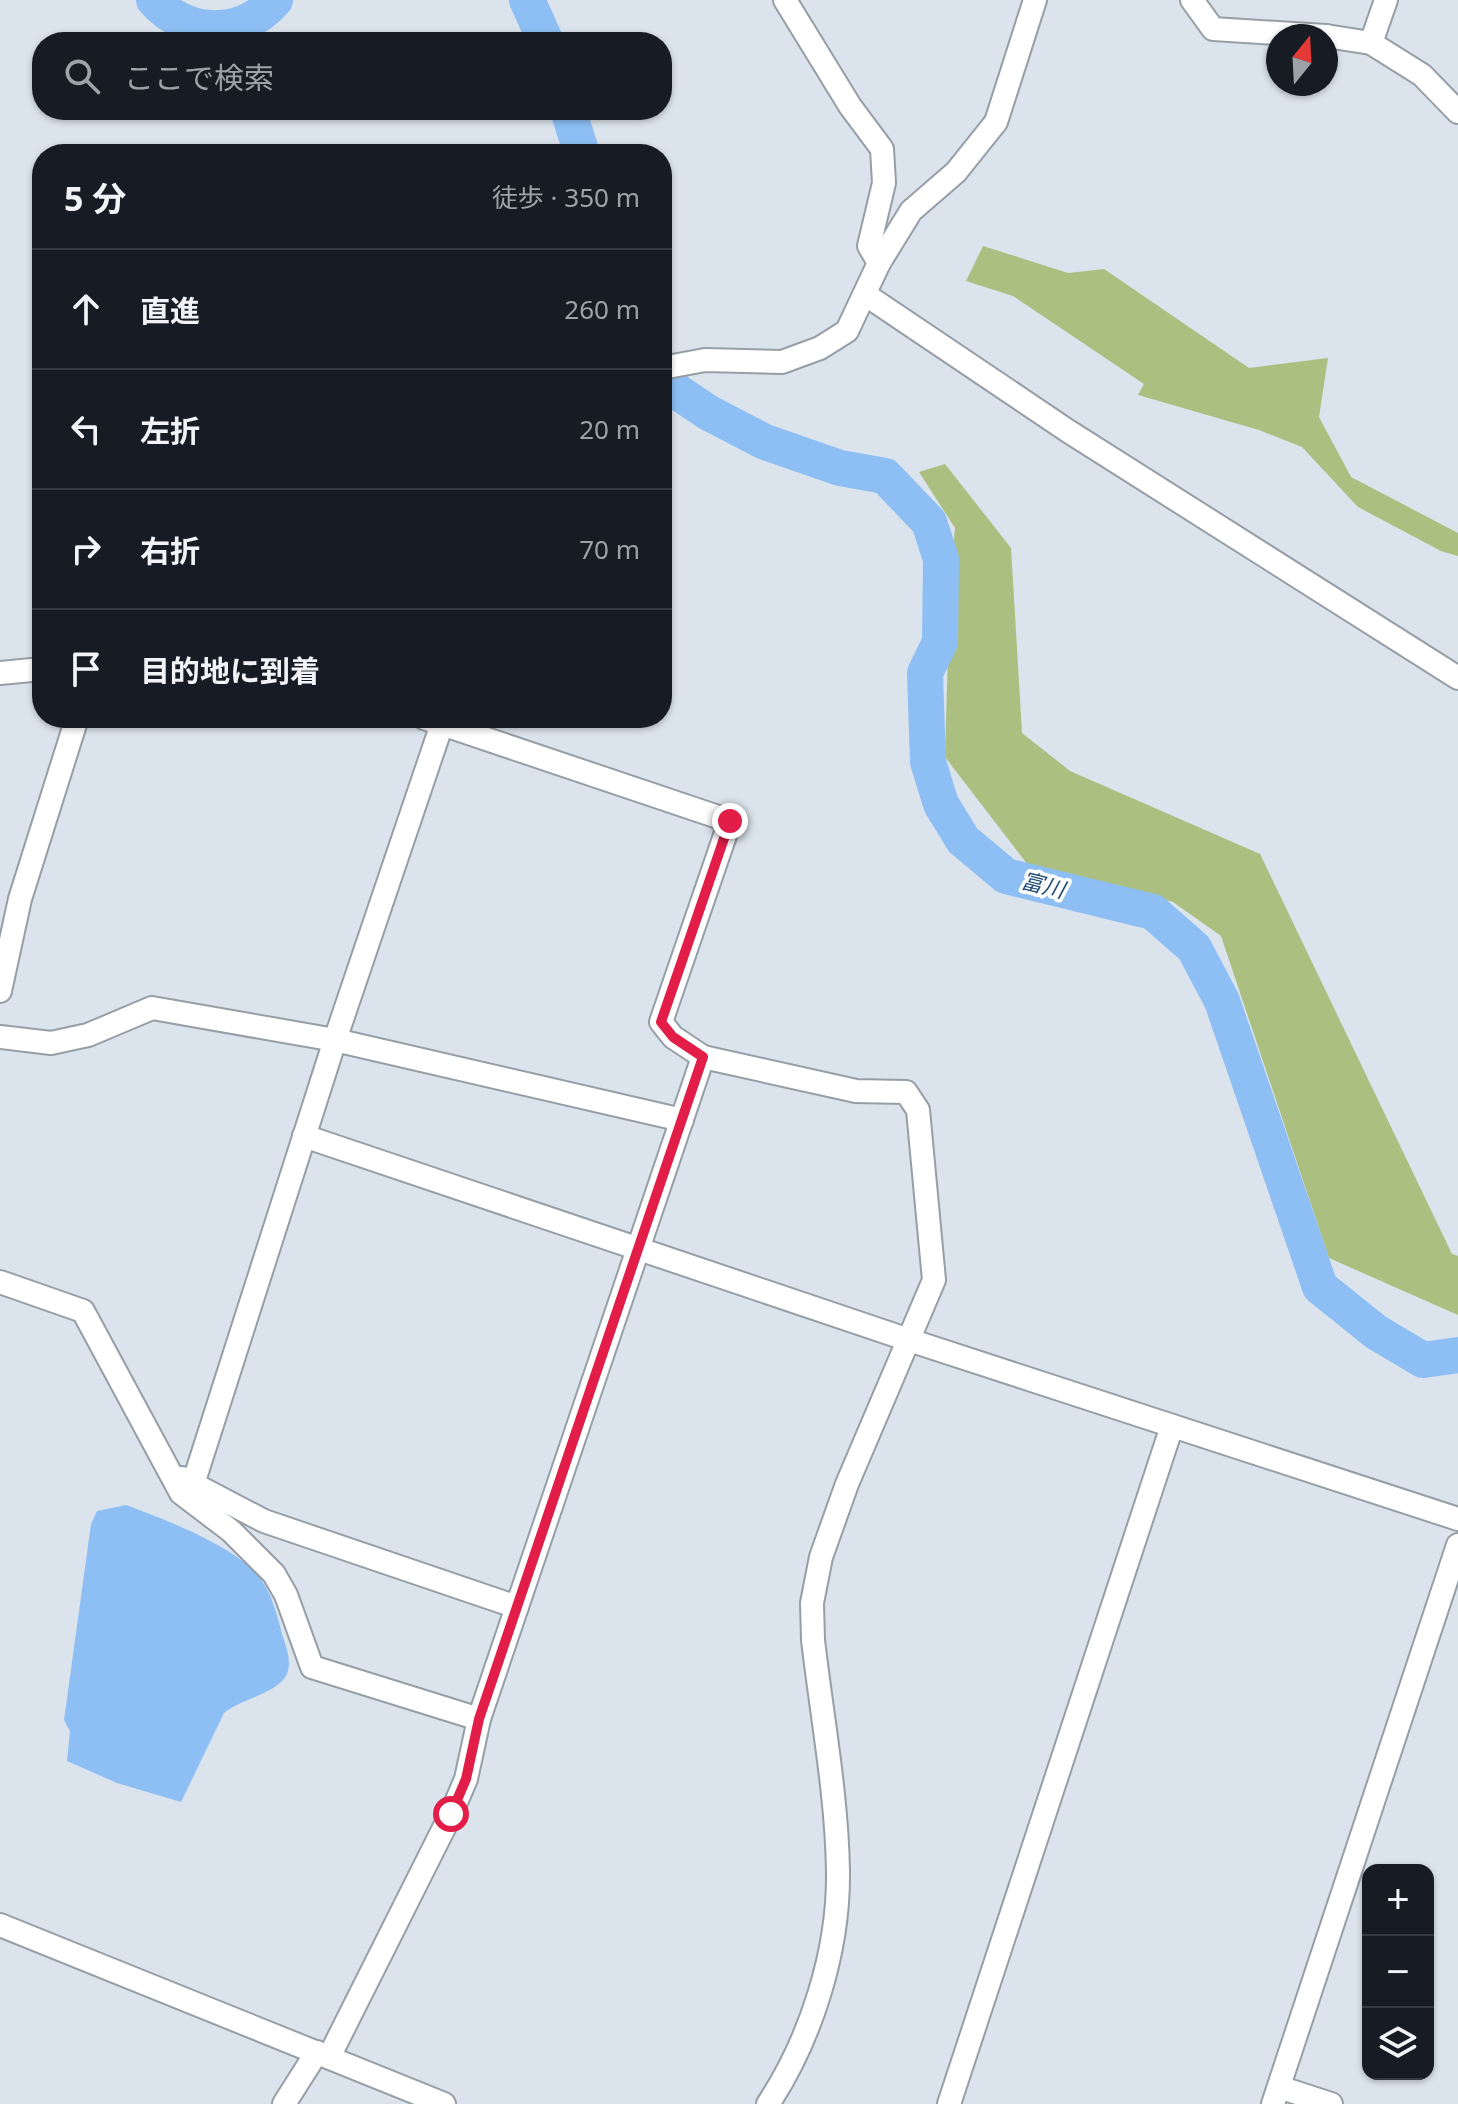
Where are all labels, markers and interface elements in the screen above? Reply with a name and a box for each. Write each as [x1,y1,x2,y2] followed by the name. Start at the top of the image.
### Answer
[1266,24,1338,96] north arrow
[32,32,672,120] search box
[60,54,104,98] icon: search
[124,57,274,98] text: ここで検索
[64,175,126,221] text: 5 分
[492,179,640,215] text: 徒歩 · 350 m
[64,287,108,331] icon: ahead
[140,290,200,331] text: 直進
[564,291,640,327] text: 260 m
[64,407,108,451] icon: left
[140,410,200,451] text: 左折
[579,411,640,447] text: 20 m
[64,527,108,571] icon: right
[140,530,200,571] text: 右折
[579,531,640,567] text: 70 m
[64,647,108,691] icon: arrive
[140,650,320,691] text: 目的地に到着
[712,803,748,839] route end
[1018,864,1070,904] water label: 富川
[433,1796,469,1832] route start
[1362,1864,1434,2080] map controls
[1362,1864,1434,1936] button: +
[1362,1936,1434,2008] button: −
[1362,2008,1434,2080] button: layers

